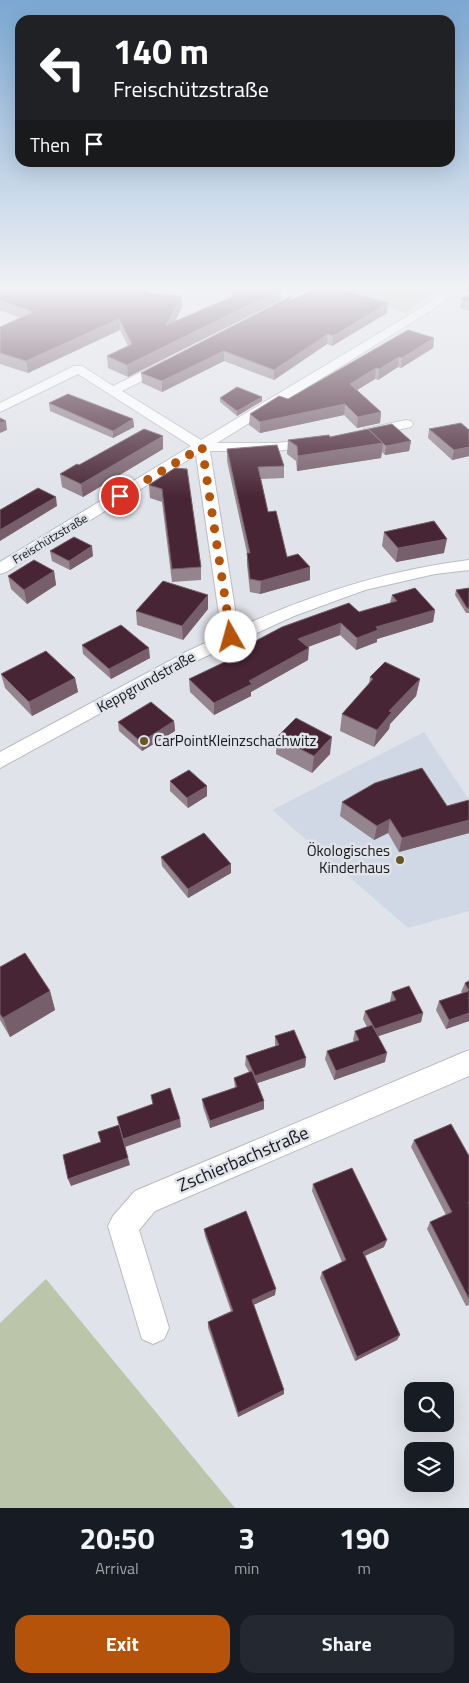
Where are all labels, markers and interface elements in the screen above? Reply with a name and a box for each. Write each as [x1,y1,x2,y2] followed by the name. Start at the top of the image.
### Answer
[113,24,209,78] text: 140 m
[30,35,95,100] icon: left
[113,72,269,106] text: Freischützstraße
[30,130,70,159] text: Then
[80,130,108,158] icon: arrive
[99,475,141,517] pin
[106,482,134,510] icon: arrive
[8,509,91,569] street label: Freischützstraße
[204,610,256,662] position arrow
[92,645,199,718] street label: Keppgrundstraße
[154,729,317,752] place label: CarPointKleinzschachwitz
[138,735,150,747] marker: CarPointKleinzschachwitz
[307,839,390,879] place label: Ökologisches Kinderhaus
[394,854,406,866] marker: Ökologisches Kinderhaus
[173,1119,313,1198] street label: Zschierbachstraße
[404,1382,454,1492] map controls
[404,1382,454,1432] button: search
[404,1442,454,1492] button: layers
[80,1515,154,1561] text: 20:50
[238,1515,255,1561] text: 3
[339,1515,389,1561] text: 190
[95,1556,139,1580] text: Arrival
[234,1556,259,1580] text: min
[358,1556,371,1580] text: m
[15,1615,230,1673] button: Exit
[240,1615,454,1673] button: Share

